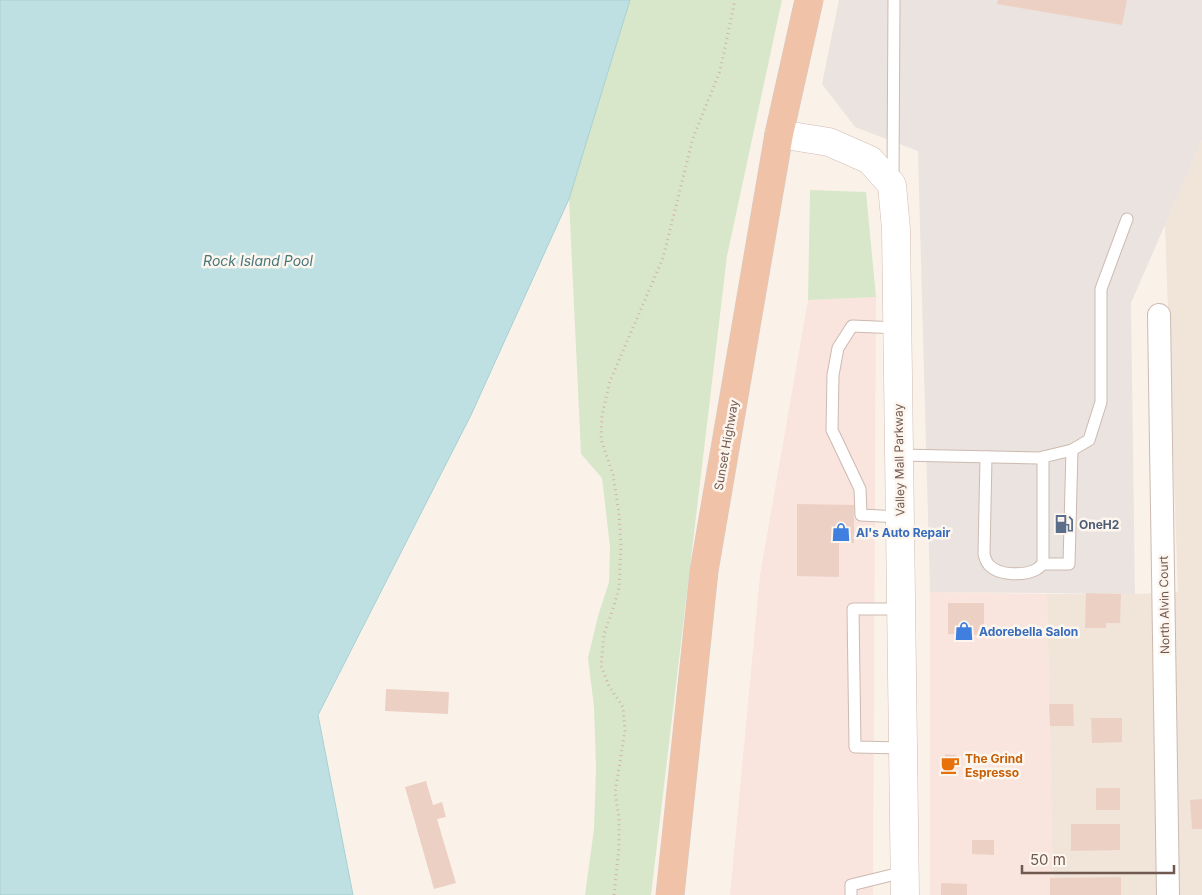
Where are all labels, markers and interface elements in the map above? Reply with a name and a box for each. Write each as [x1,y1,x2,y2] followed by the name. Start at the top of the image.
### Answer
[203,252,314,269] water label: Rock Island Pool
[711,398,741,492] street label: Sunset Highway
[891,403,907,516] street label: Valley Mall Parkway
[1053,513,1075,535] fuel station icon: OneH2
[1079,517,1119,532] place label: OneH2
[830,521,852,543] shop icon: Al's Auto Repair
[856,525,950,540] place label: Al's Auto Repair
[1156,556,1172,654] street label: North Alvin Court
[953,620,975,642] shop icon: Adorebella Salon
[979,624,1078,639] place label: Adorebella Salon
[965,751,1023,780] place label: The Grind Espresso
[939,754,961,776] cafe icon: The Grind Espresso
[1022,842,1174,874] scale bar
[1030,850,1066,869] text: 50 m

